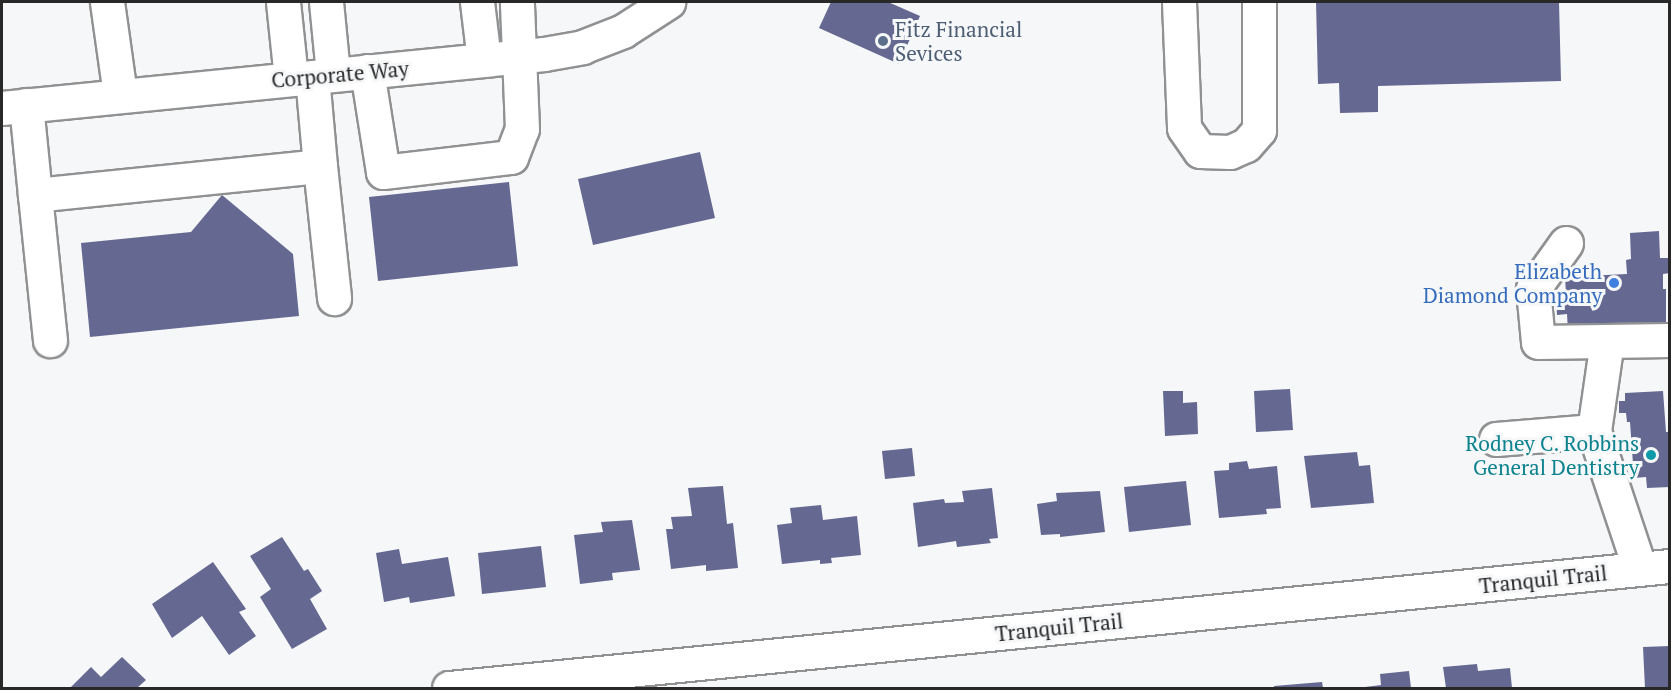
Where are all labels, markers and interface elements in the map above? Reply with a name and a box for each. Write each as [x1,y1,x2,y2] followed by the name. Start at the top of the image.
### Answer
[895,16,1022,66] place label: Fitz Financial Sevices
[876,34,890,48] marker: Fitz Financial Sevices
[270,55,410,93] street label: Corporate Way
[1423,258,1602,308] place label: Elizabeth Diamond Company
[1607,276,1621,290] marker: Elizabeth Diamond Company
[1465,430,1639,480] place label: Rodney C. Robbins General Dentistry
[1644,448,1658,462] marker: Rodney C. Robbins General Dentistry
[1478,560,1608,598] street label: Tranquil Trail
[994,608,1124,646] street label: Tranquil Trail

